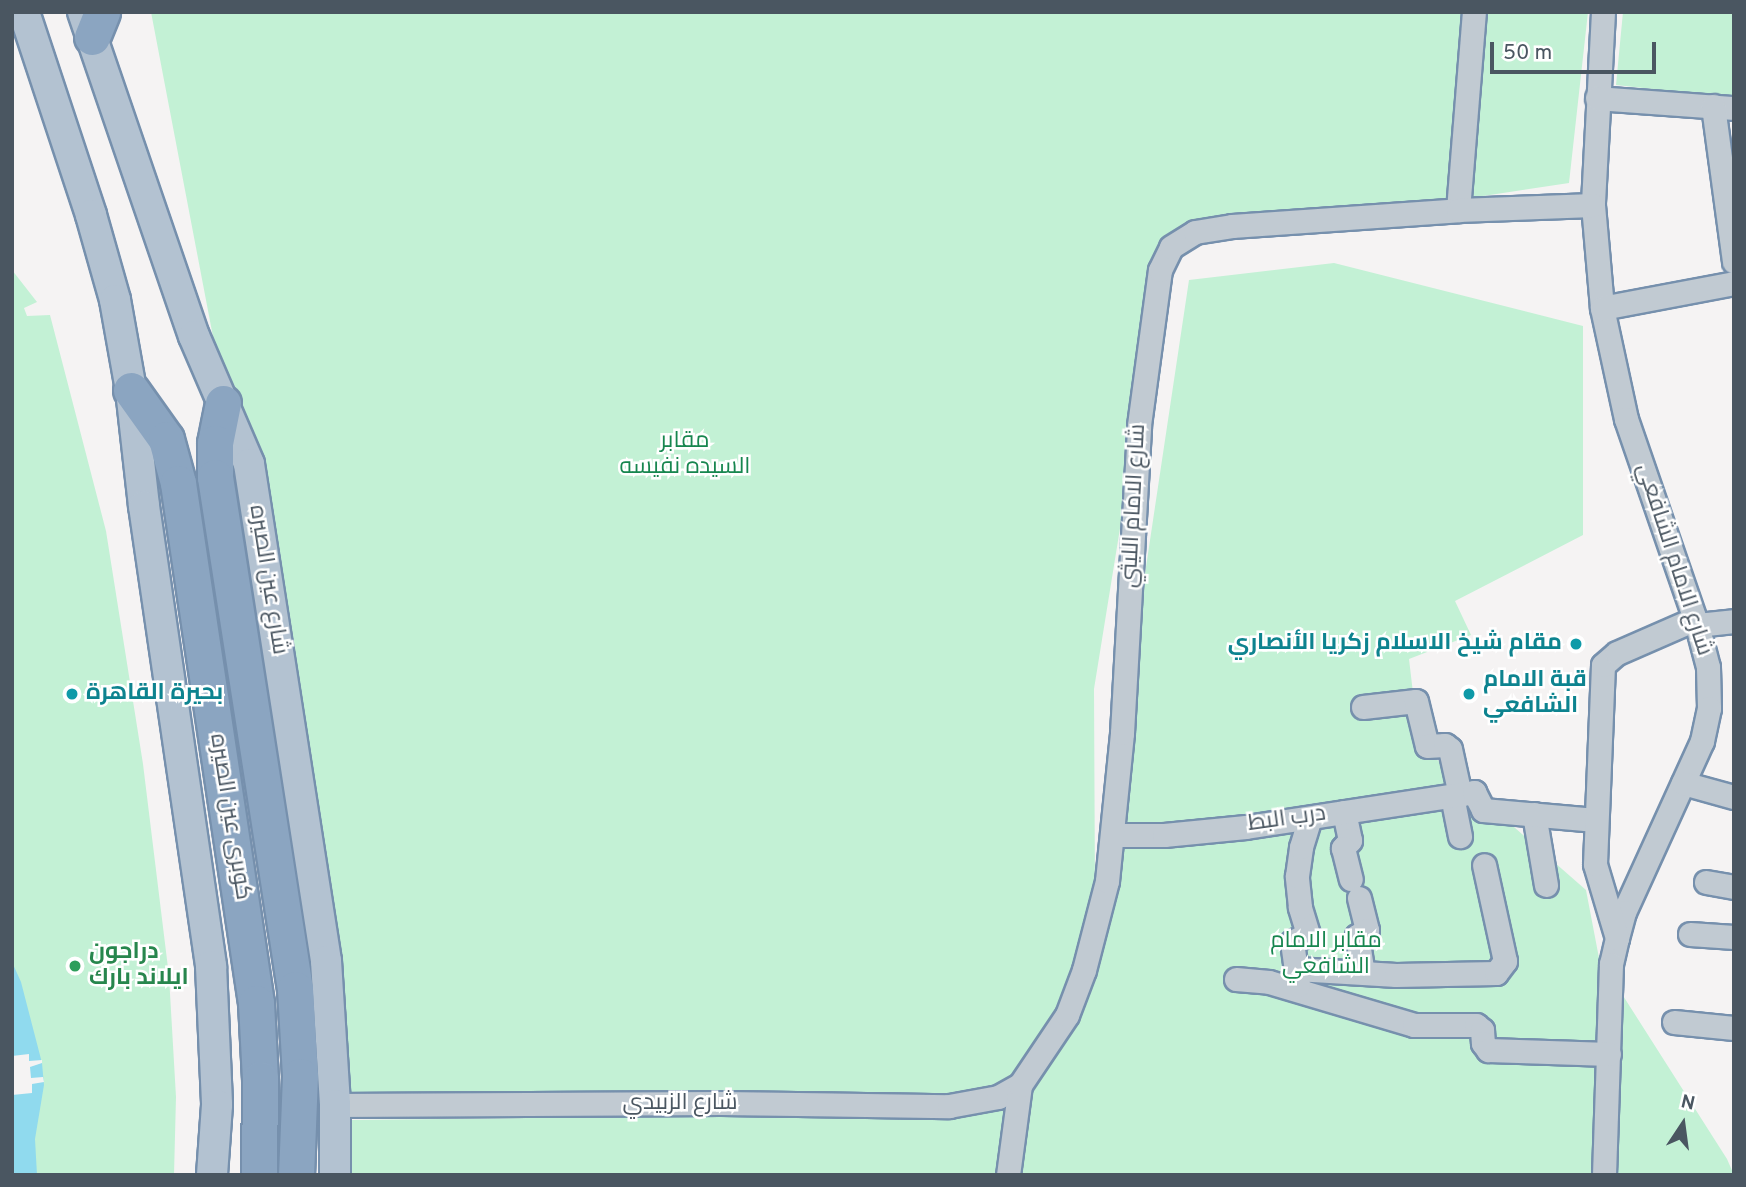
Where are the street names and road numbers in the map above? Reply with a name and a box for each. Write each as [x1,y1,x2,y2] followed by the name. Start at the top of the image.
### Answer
[1117,423,1153,589] street label: شارع الامام الليثي
[1629,460,1717,660] street label: شارع الامام الشافعي
[242,503,292,657] street label: شارع عين الصيره
[202,732,256,902] street label: كوبرى عين الصيره
[1246,801,1328,839] street label: درب البط
[622,1090,738,1118] street label: شارع الزبيدي

